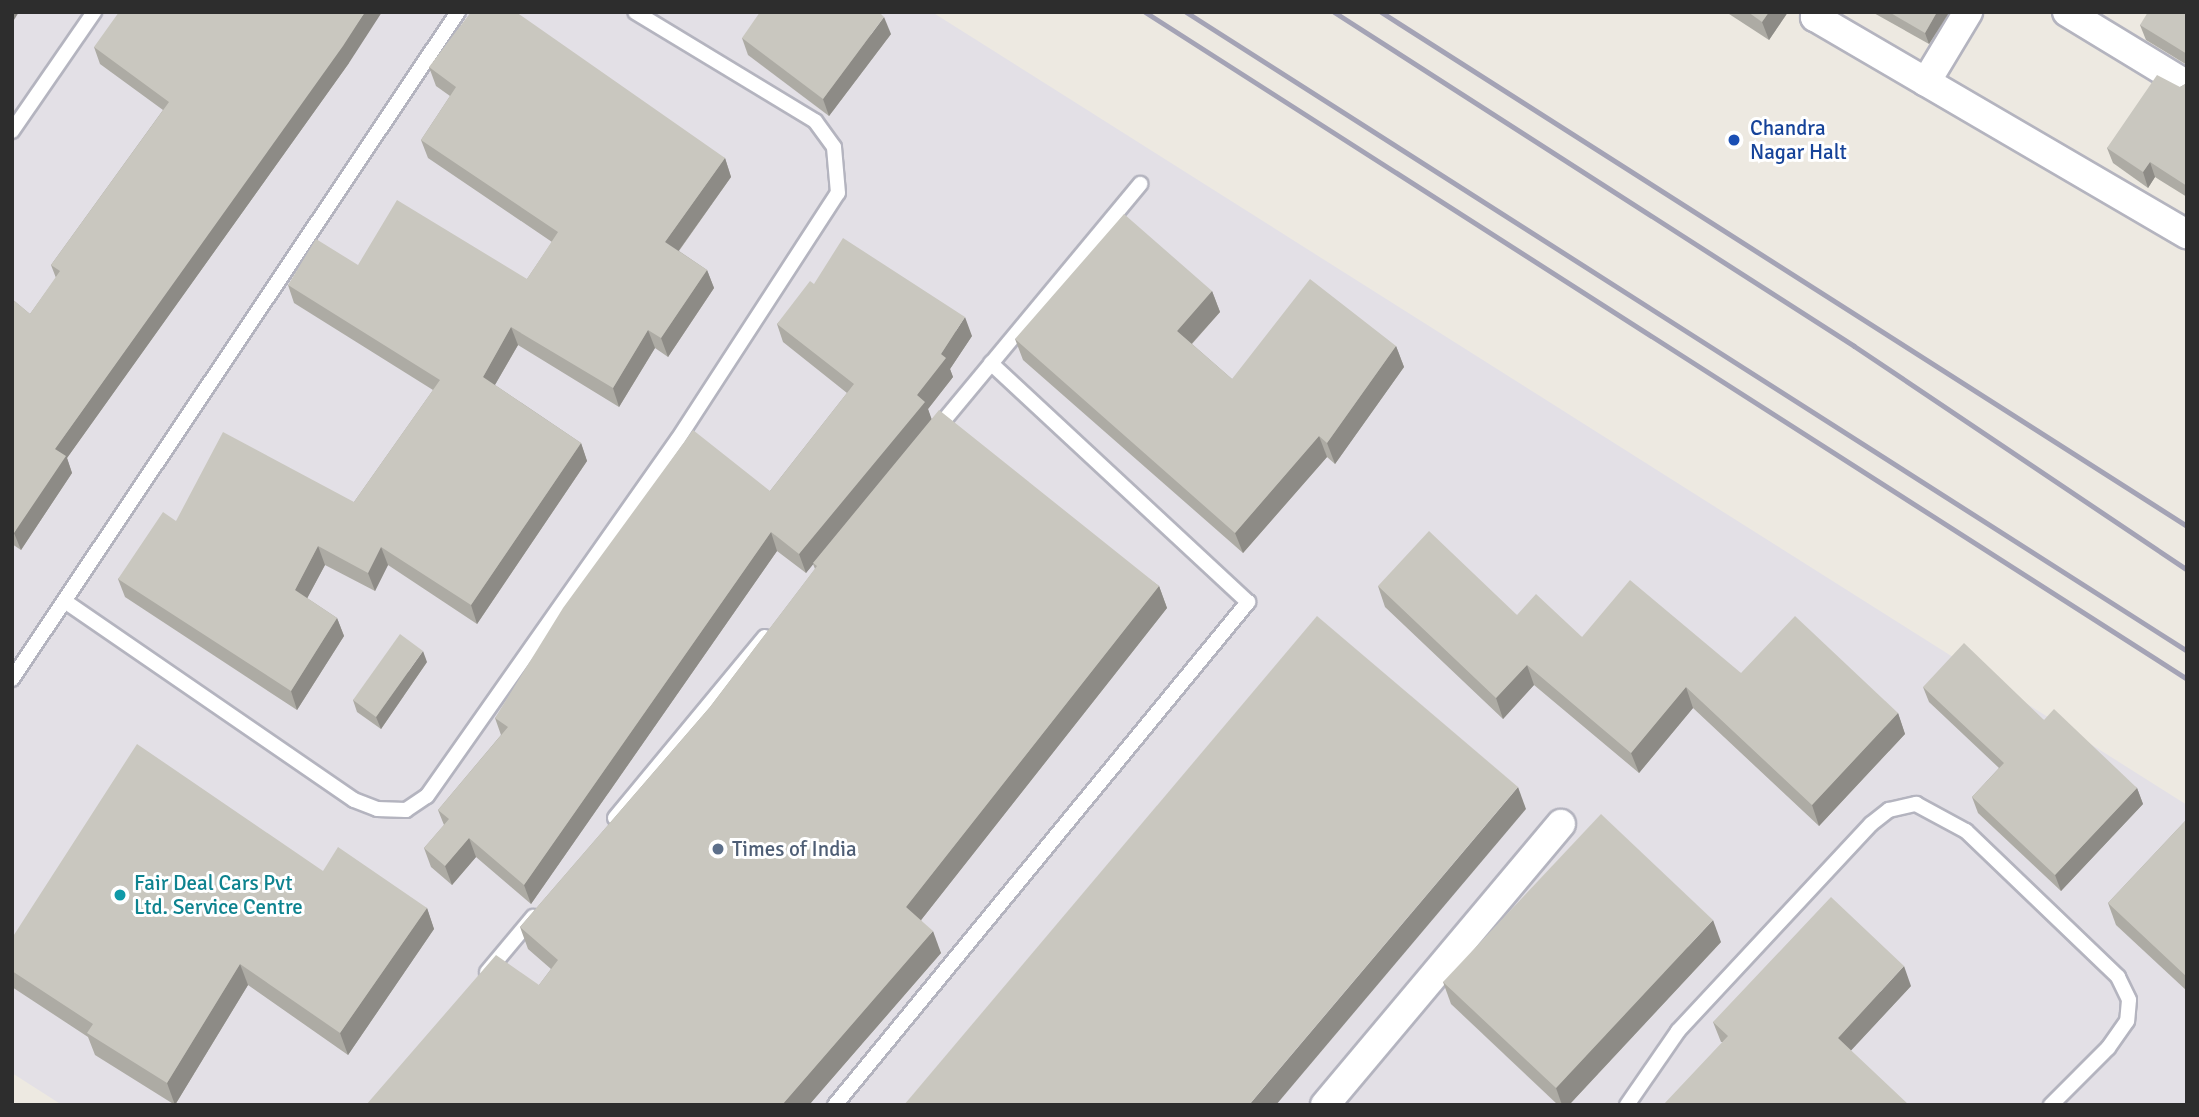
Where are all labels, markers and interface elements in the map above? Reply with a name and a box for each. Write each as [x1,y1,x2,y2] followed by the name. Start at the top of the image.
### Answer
[1750,115,1847,165] place label: Chandra Nagar Halt
[1724,130,1744,150] marker: Chandra Nagar Halt
[732,836,857,862] place label: Times of India
[710,841,726,857] marker: Times of India
[134,870,303,920] place label: Fair Deal Cars Pvt Ltd. Service Centre
[112,887,128,903] marker: Fair Deal Cars Pvt Ltd. Service Centre

